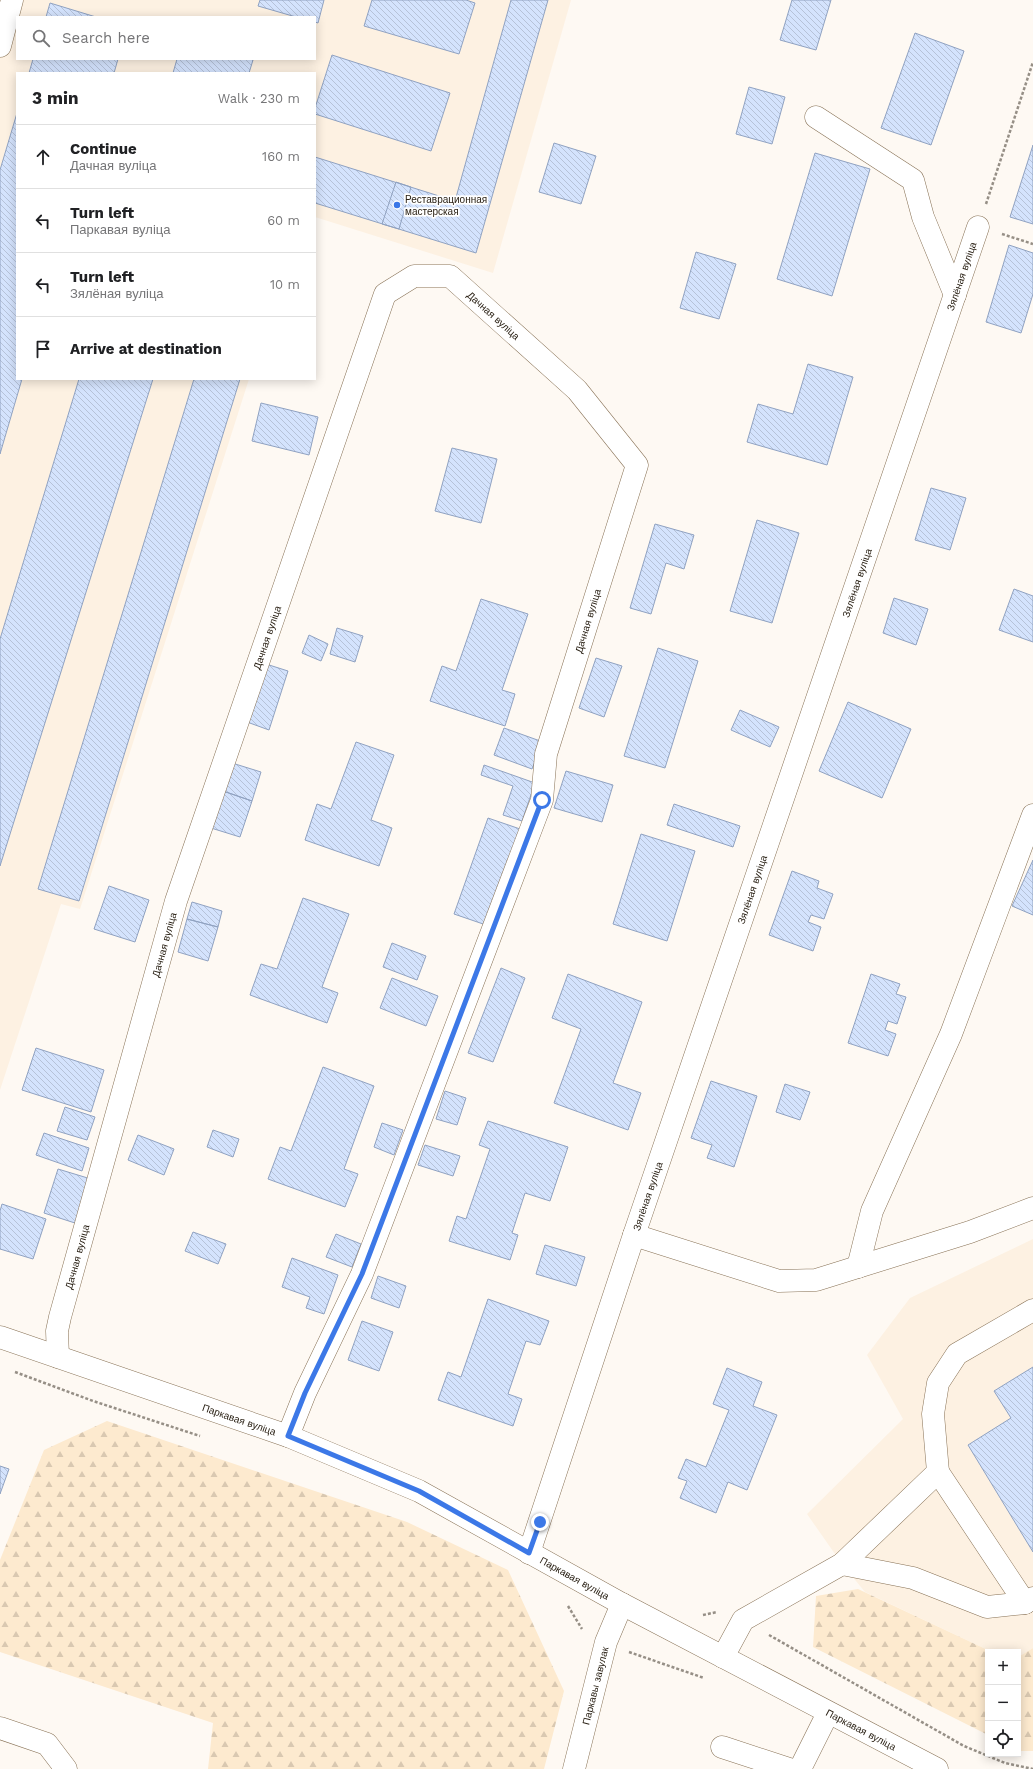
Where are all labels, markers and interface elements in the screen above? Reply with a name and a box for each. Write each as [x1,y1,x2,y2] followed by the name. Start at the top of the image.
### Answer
[16,16,316,60] search box
[30,27,52,49] icon: search
[62,29,150,47] text: Search here
[32,88,78,108] text: 3 min
[218,91,300,106] text: Walk · 230 m
[70,140,137,158] text: Continue
[32,146,54,168] icon: ahead
[262,149,300,164] text: 160 m
[70,158,156,173] text: Дачная вуліца
[405,194,487,217] place label: Реставрационная мастерская
[392,200,402,210] marker: Реставрационная мастерская
[70,204,134,222] text: Turn left
[32,210,54,232] icon: left
[267,213,300,228] text: 60 m
[70,222,170,237] text: Паркавая вуліца
[944,240,978,312] street label: Зялёная вуліца
[70,268,134,286] text: Turn left
[32,274,54,296] icon: left
[270,277,300,292] text: 10 m
[70,286,164,301] text: Зялёная вуліца
[465,289,522,342] street label: Дачная вуліца
[32,338,54,360] icon: arrive
[70,340,222,358] text: Arrive at destination
[840,547,874,619] street label: Зялёная вуліца
[573,587,603,654] street label: Дачная вуліца
[251,604,283,671] street label: Дачная вуліца
[533,791,551,809] route start
[735,853,769,925] street label: Зялёная вуліца
[150,911,178,978] street label: Дачная вуліца
[630,1160,664,1232] street label: Зялёная вуліца
[63,1223,91,1290] street label: Дачная вуліца
[201,1401,278,1437] street label: Паркавая вуліца
[531,1513,549,1531] route end
[538,1554,612,1602] street label: Паркавая вуліца
[580,1645,610,1726] street label: Паркавы завулак
[985,1649,1021,1757] map controls
[985,1649,1021,1685] button: +
[985,1685,1021,1721] button: −
[824,1706,898,1752] street label: Паркавая вуліца
[985,1721,1021,1757] button: locate

